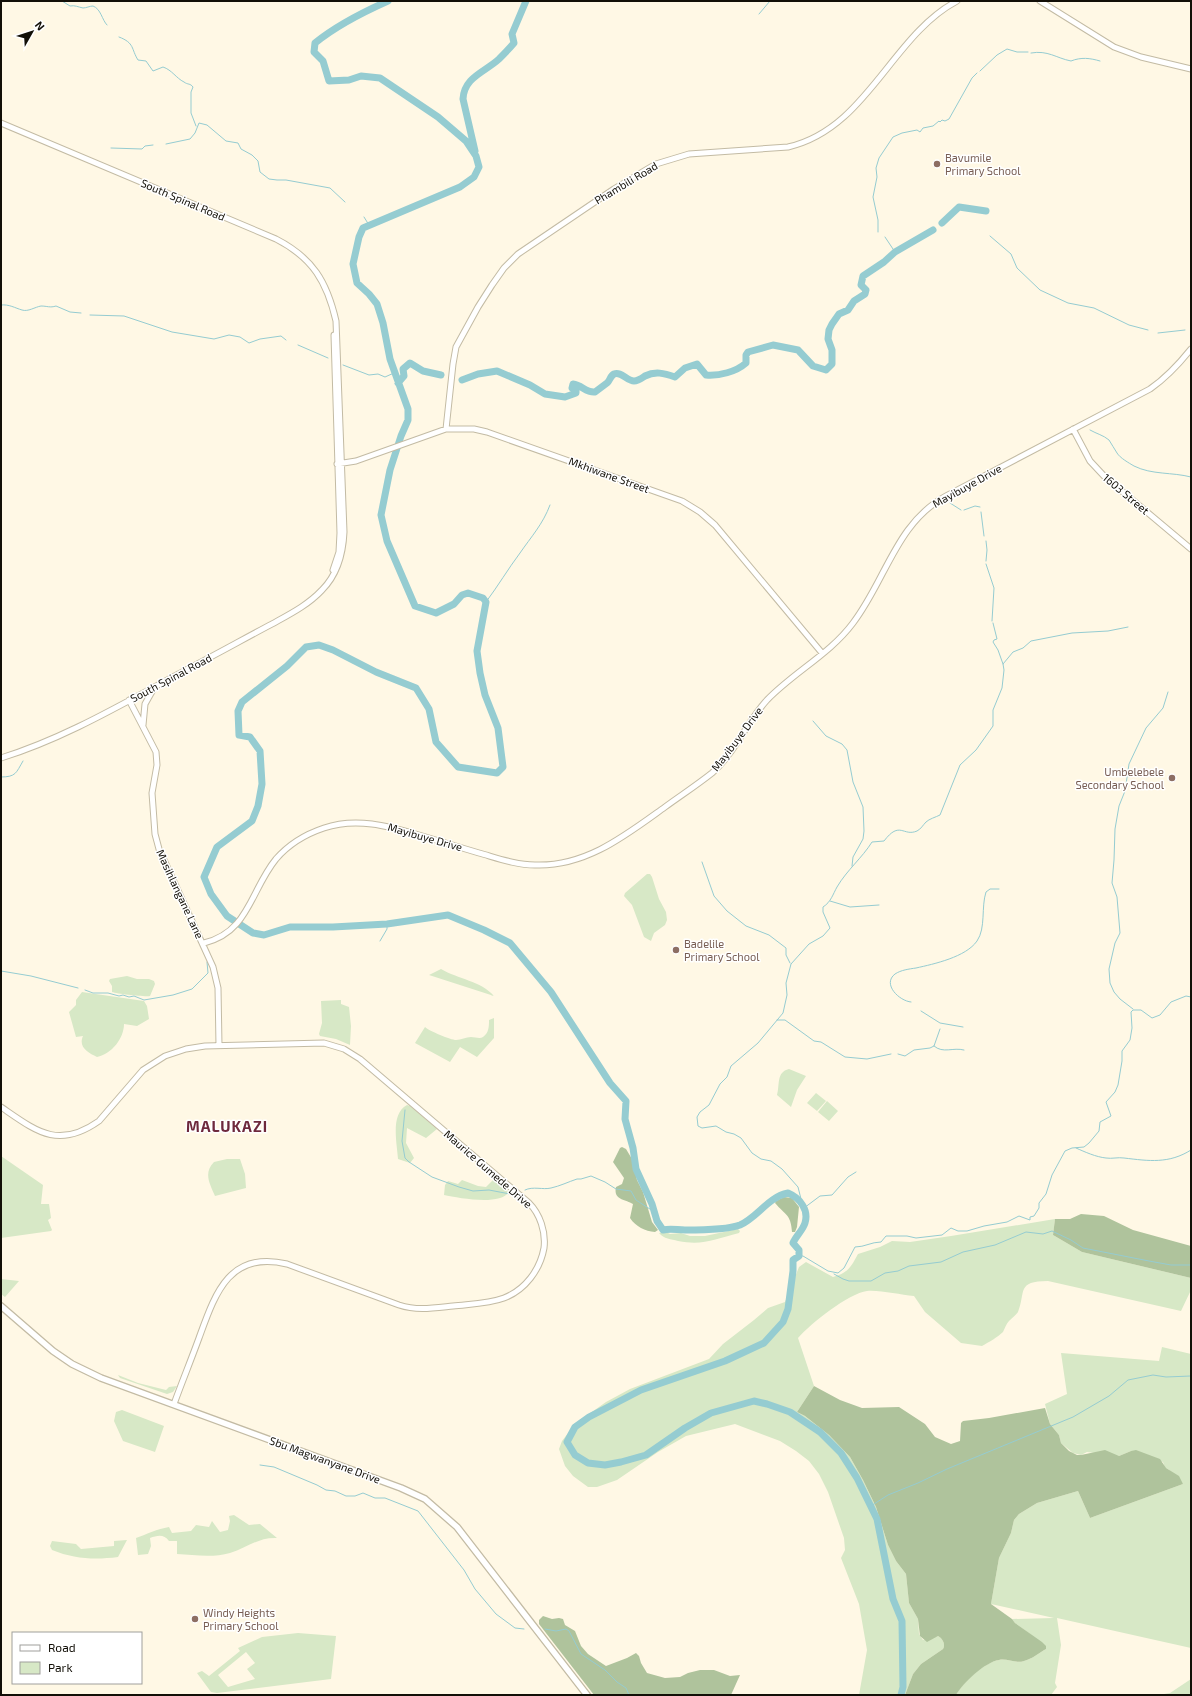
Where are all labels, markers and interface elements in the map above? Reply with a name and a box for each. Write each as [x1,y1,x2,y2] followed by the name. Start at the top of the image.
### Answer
[12,12,52,52] north arrow
[33,18,48,33] text: N
[945,151,1021,177] place label: Bavumile Primary School
[592,159,660,207] street label: Phambili Road
[932,159,942,169] marker: Bavumile Primary School
[139,176,227,223] street label: South Spinal Road
[567,454,651,495] street label: Mkhiwane Street
[930,461,1004,510] street label: Mayibuye Drive
[1101,470,1152,517] street label: 1603 Street
[128,651,214,704] street label: South Spinal Road
[708,704,765,773] street label: Mayibuye Drive
[1076,765,1165,791] place label: Umbelebele Secondary School
[1167,773,1177,783] marker: Umbelebele Secondary School
[386,820,464,853] street label: Mayibuye Drive
[154,847,207,941] street label: Masihlangane Lane
[684,937,760,963] place label: Badelile Primary School
[671,945,681,955] marker: Badelile Primary School
[186,1117,268,1135] district label: MALUKAZI
[442,1127,535,1210] street label: Maurice Gumede Drive
[268,1433,383,1486] street label: Sbu Magwanyane Drive
[203,1606,279,1632] place label: Windy Heights Primary School
[190,1614,200,1624] marker: Windy Heights Primary School
[12,1632,142,1684] legend
[48,1640,76,1654] text: Road
[48,1660,73,1674] text: Park

